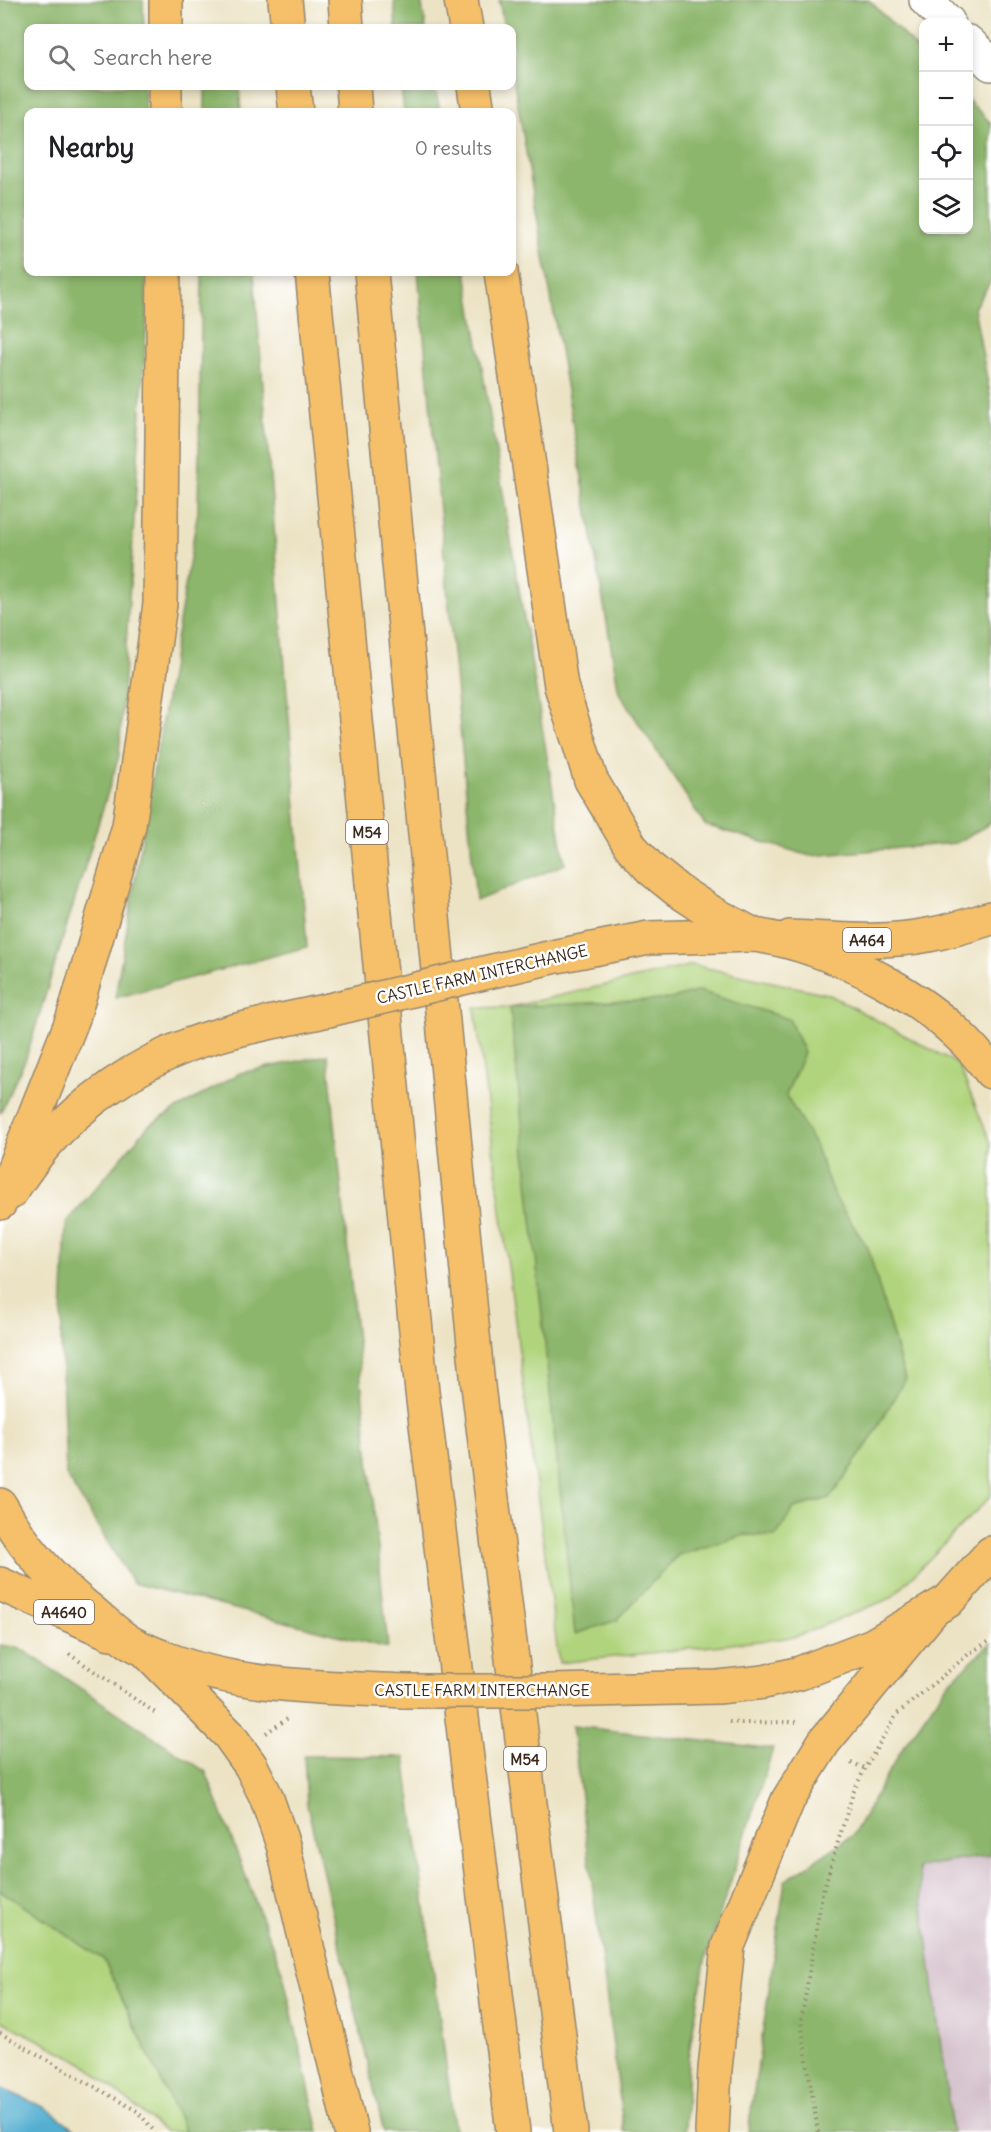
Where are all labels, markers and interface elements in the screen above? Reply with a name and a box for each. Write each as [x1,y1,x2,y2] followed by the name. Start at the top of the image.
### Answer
[919,18,973,234] map controls
[919,18,973,72] button: +
[24,24,516,90] search box
[45,41,78,74] icon: search
[93,43,212,71] text: Search here
[919,72,973,126] button: −
[919,126,973,180] button: locate
[48,131,134,164] text: Nearby
[415,135,492,160] text: 0 results
[919,180,973,234] button: layers
[346,820,388,844] road number: M54
[843,928,891,952] road number: A464
[375,940,589,1008] street label: CASTLE FARM INTERCHANGE
[34,1600,94,1624] road number: A4640
[374,1680,590,1700] street label: CASTLE FARM INTERCHANGE
[504,1747,546,1771] road number: M54

